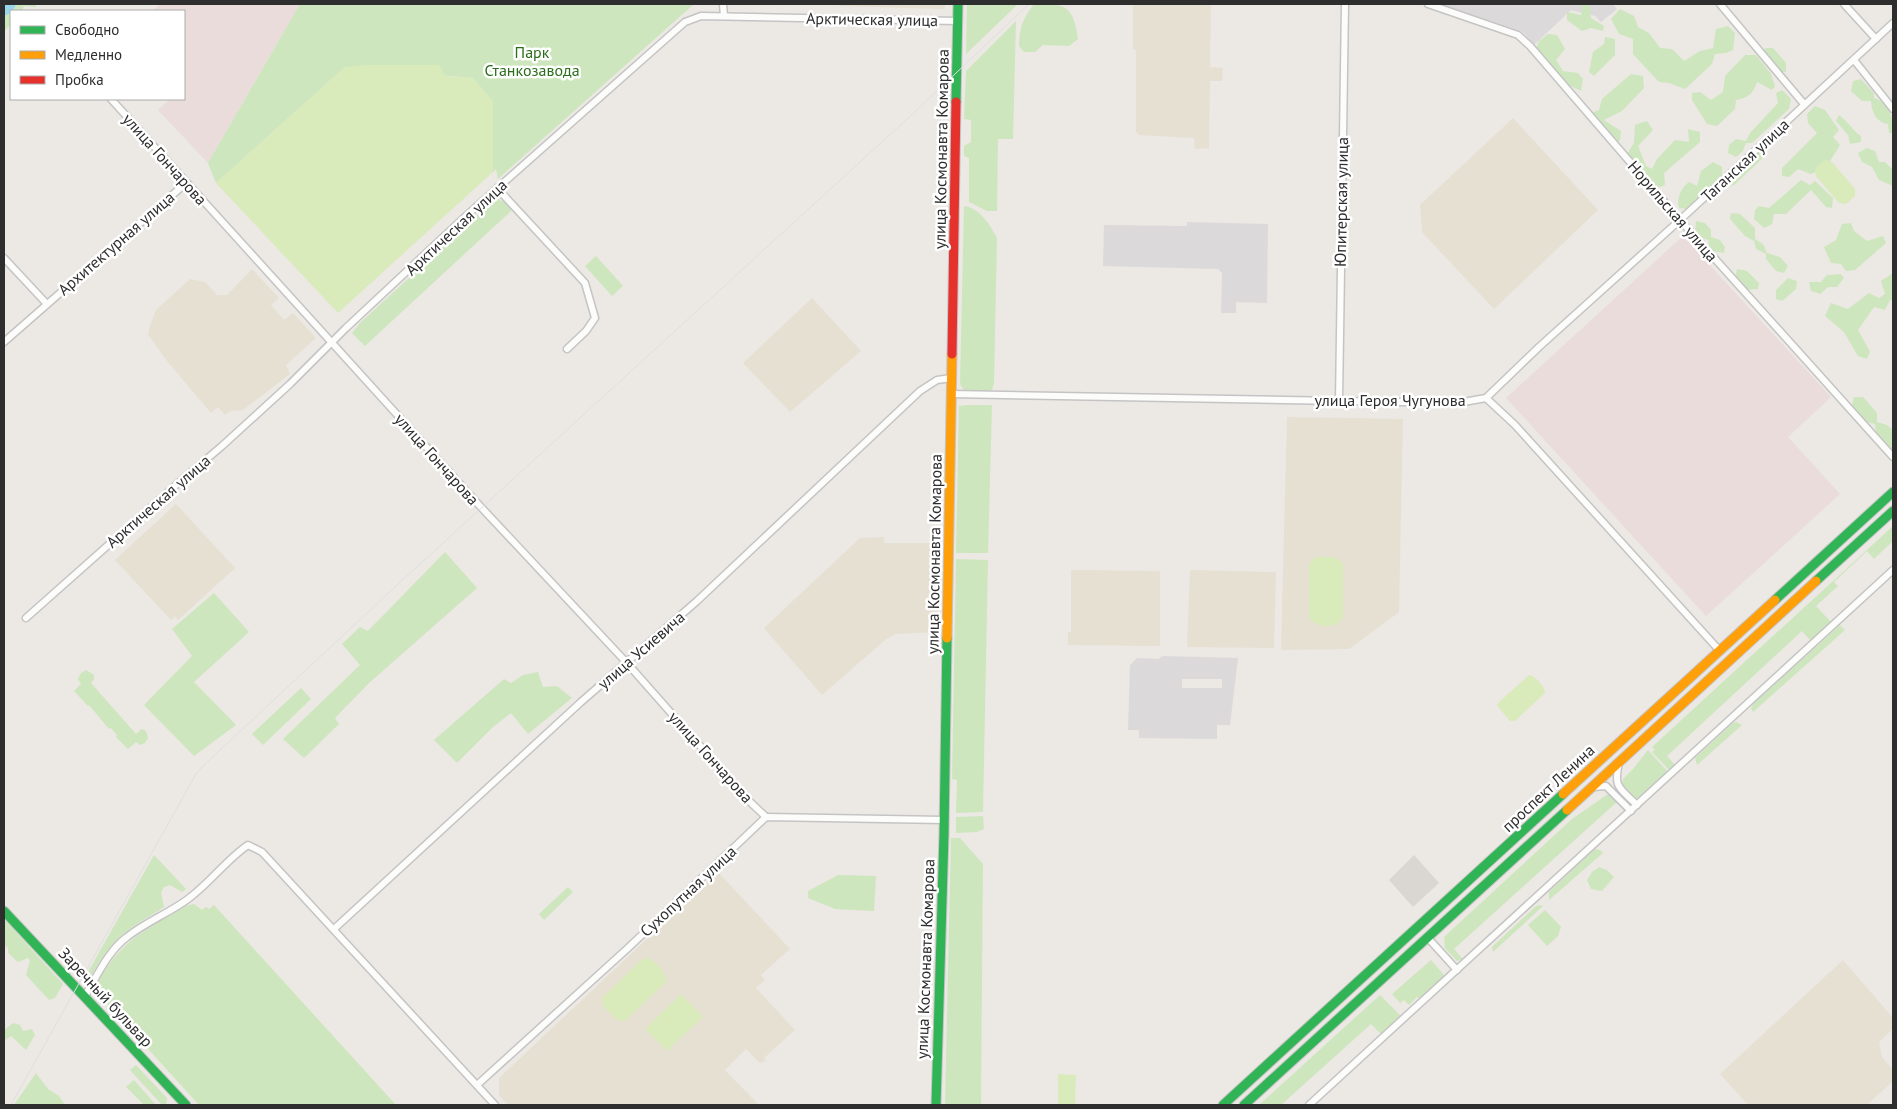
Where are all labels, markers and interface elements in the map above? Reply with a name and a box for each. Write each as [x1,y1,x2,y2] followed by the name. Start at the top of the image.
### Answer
[806,8,938,30] street label: Арктическая улица
[10,10,185,100] legend
[55,20,119,39] text: Свободно
[484,42,580,80] park label: Парк Станкозавода
[55,45,122,64] text: Медленно
[929,49,953,249] street label: улица Космонавта Комарова
[55,70,104,89] text: Пробка
[119,109,211,209] street label: улица Гончарова
[1697,114,1793,206] street label: Таганская улица
[1330,137,1352,267] street label: Юпитерская улица
[1624,156,1722,266] street label: Норильская улица
[401,175,511,279] street label: Арктическая улица
[54,187,178,299] street label: Архитектурная улица
[1314,390,1466,410] street label: улица Героя Чугунова
[391,409,483,509] street label: улица Гончарова
[102,450,214,552] street label: Арктическая улица
[922,454,946,654] street label: улица Космонавта Комарова
[593,607,689,693] street label: улица Усиевича
[665,707,757,807] street label: улица Гончарова
[1498,740,1598,836] street label: проспект Ленина
[636,841,740,941] street label: Сухопутная улица
[912,859,938,1059] street label: улица Космонавта Комарова
[55,943,157,1051] street label: Заречный бульвар

